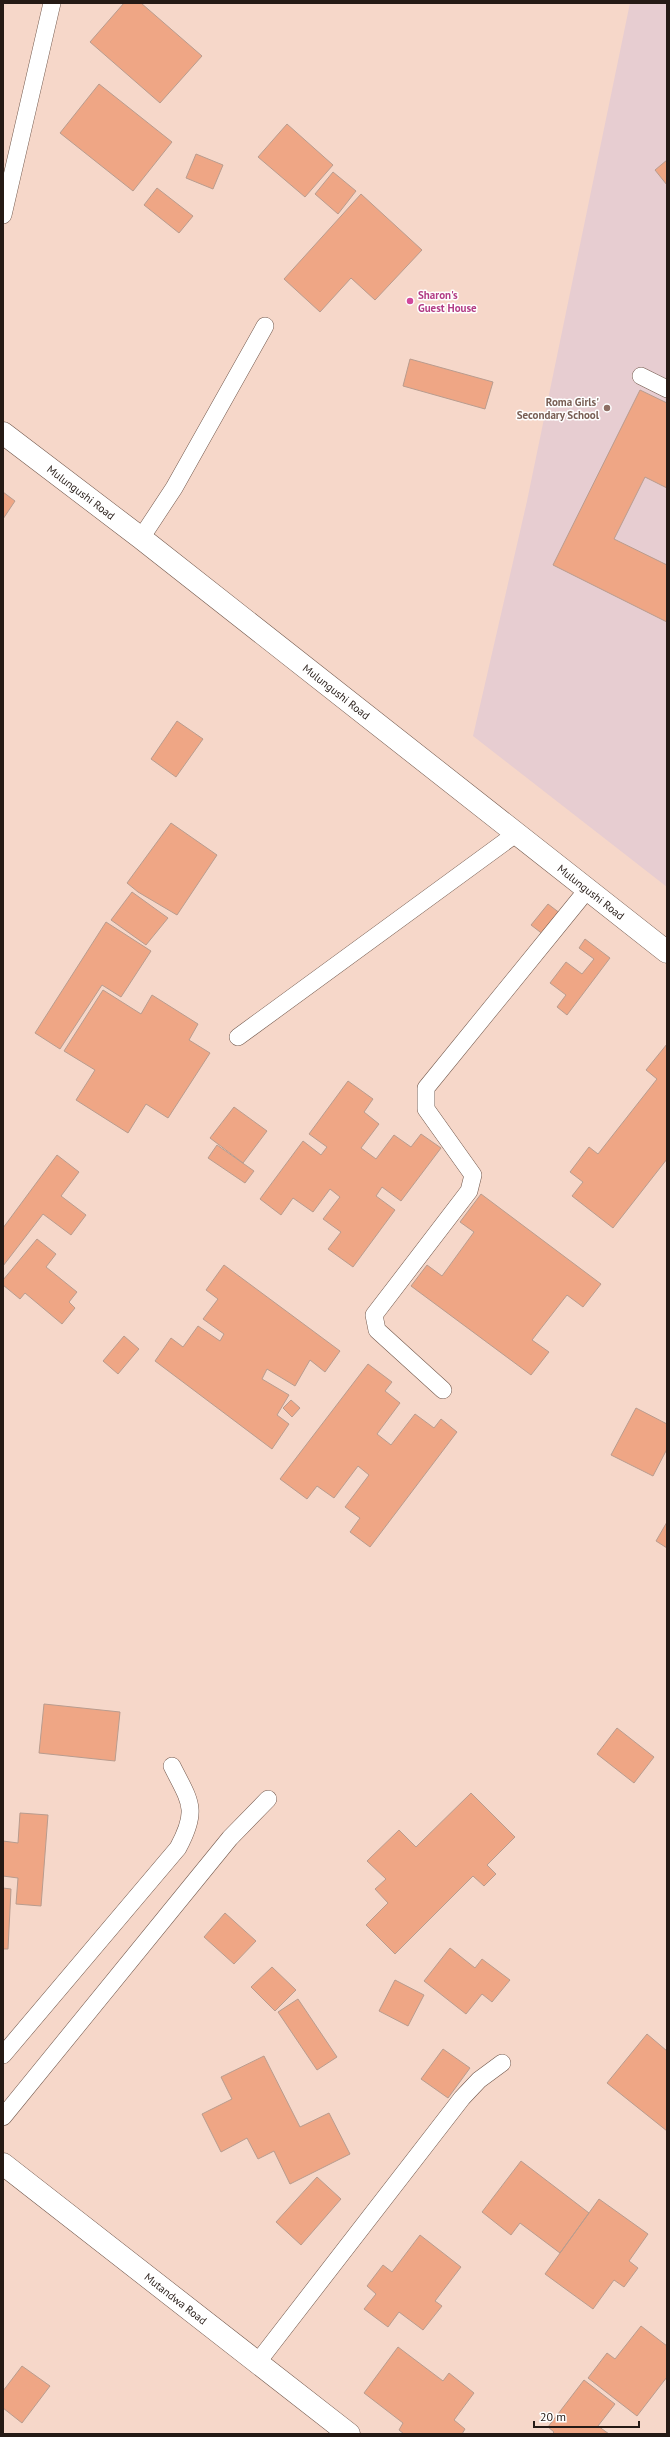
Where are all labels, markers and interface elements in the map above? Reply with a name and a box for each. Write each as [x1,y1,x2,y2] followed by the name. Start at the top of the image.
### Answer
[418,288,477,315] place label: Sharon's Guest House
[405,296,415,306] marker: Sharon's Guest House
[517,395,600,422] place label: Roma Girls' Secondary School
[602,403,612,413] marker: Roma Girls' Secondary School
[44,462,118,523] street label: Mulungushi Road
[300,661,373,723] street label: Mulungushi Road
[555,861,627,923] street label: Mulungushi Road
[142,2270,210,2328] street label: Mutandwa Road
[534,2403,639,2429] scale bar
[540,2409,566,2424] text: 20 m

